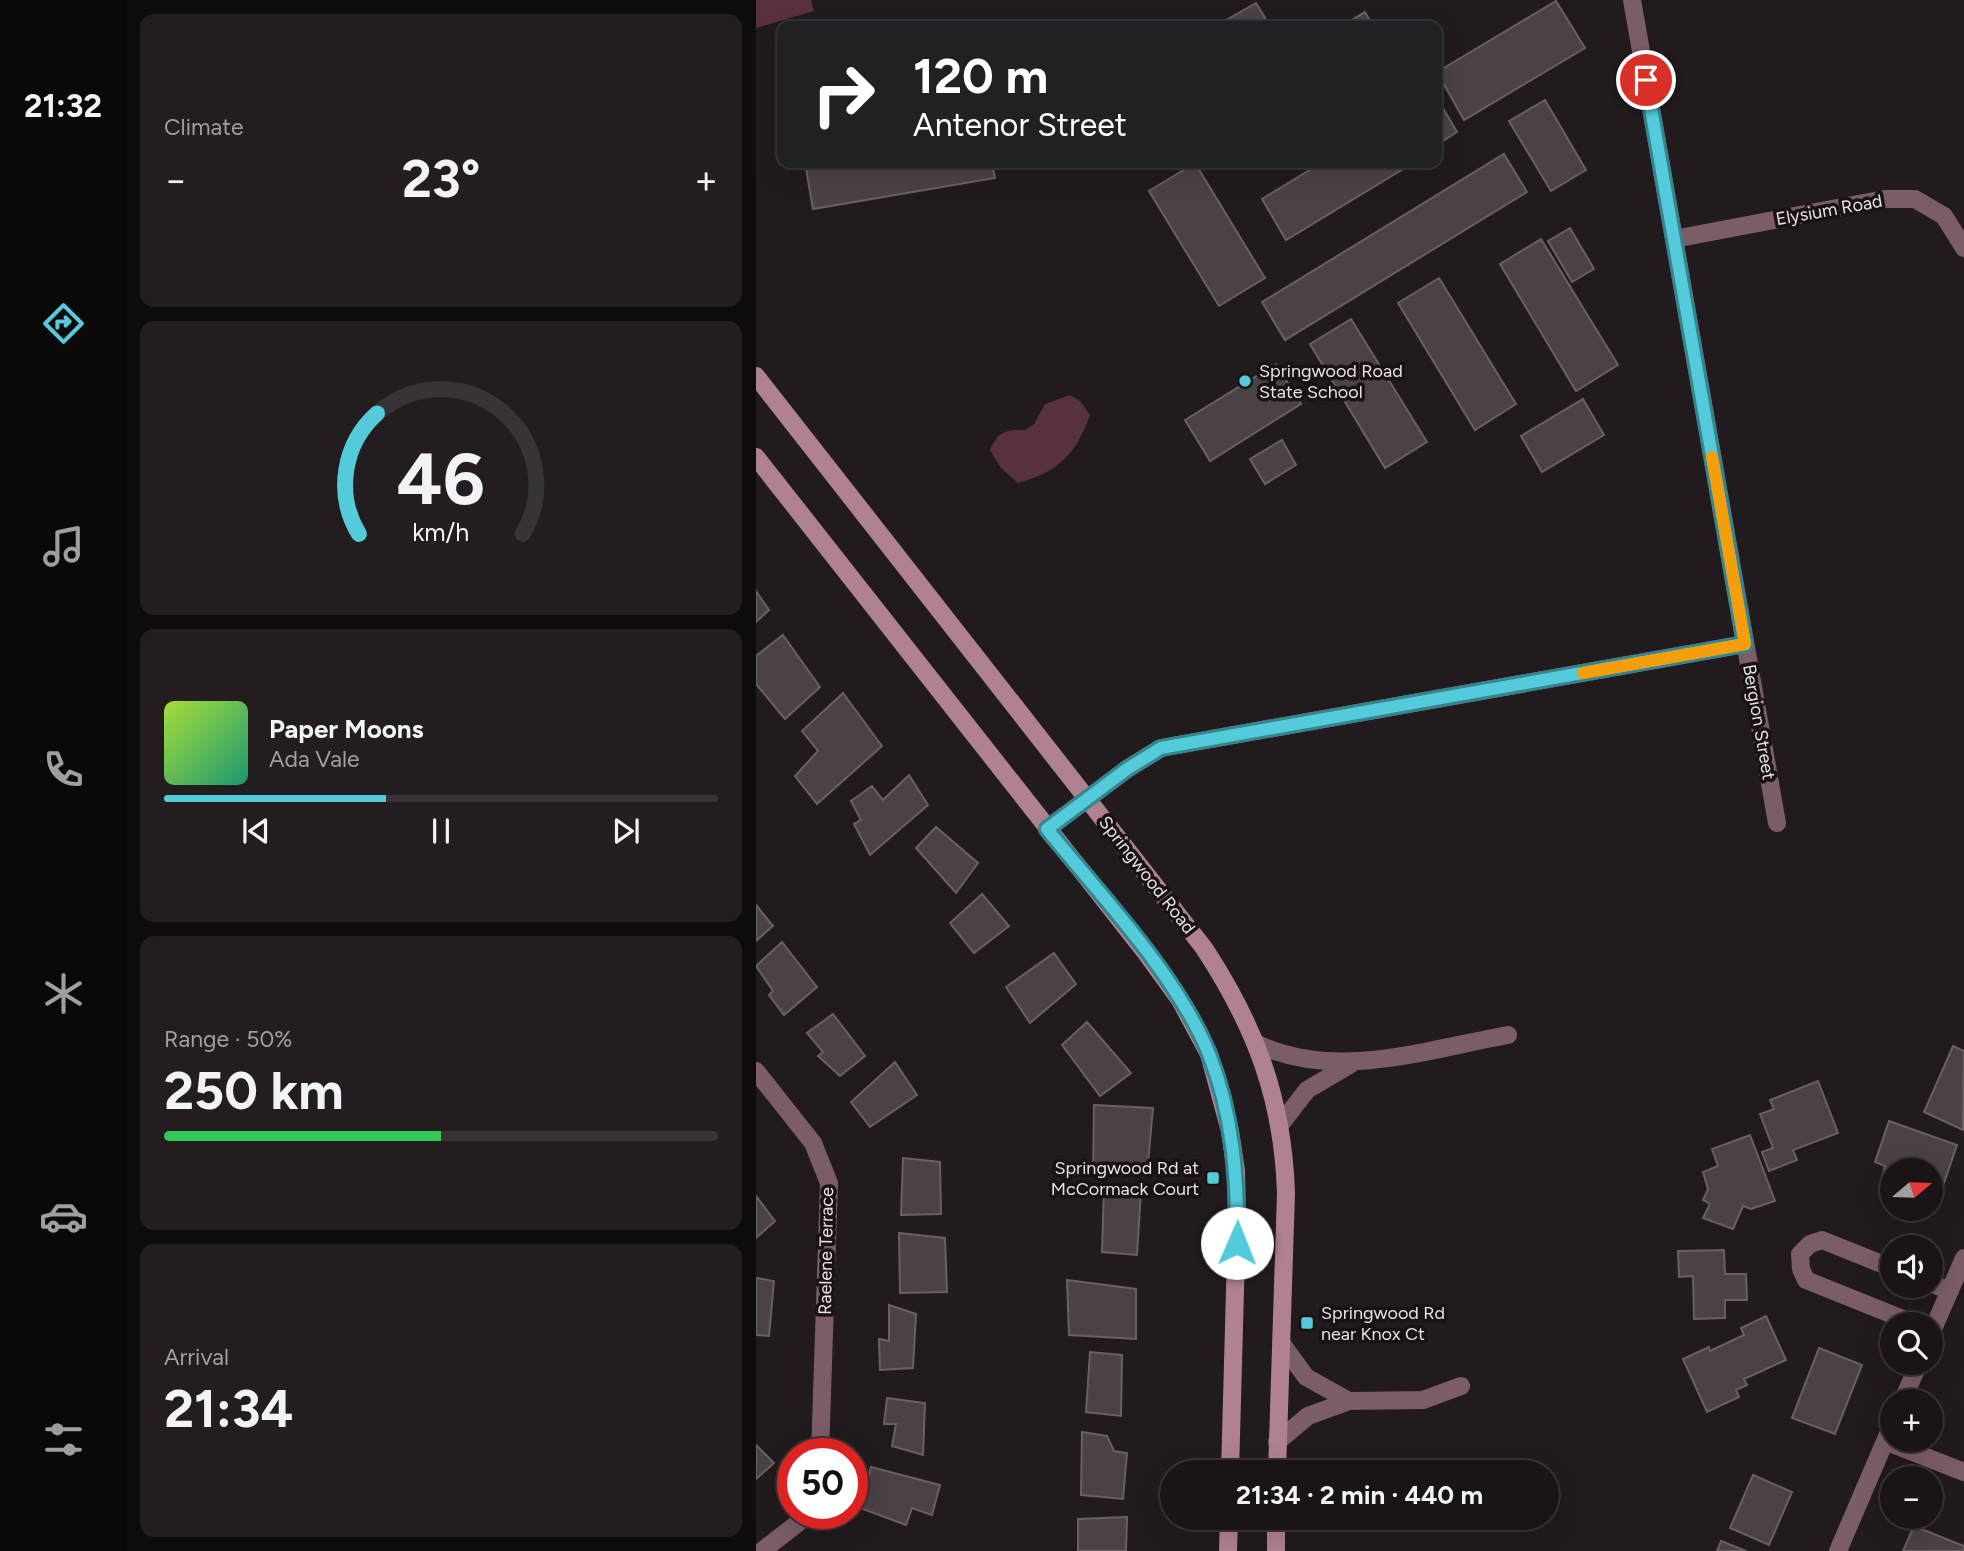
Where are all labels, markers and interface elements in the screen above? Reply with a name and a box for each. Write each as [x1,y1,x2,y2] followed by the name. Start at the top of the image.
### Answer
[913,46,1048,105] text: 120 m
[798,49,889,140] icon: right
[1616,50,1676,110] pin
[1627,61,1665,99] icon: arrive
[24,87,102,125] text: 21:32
[913,106,1127,144] text: Antenor Street
[164,113,243,141] text: Climate
[402,148,480,210] text: 23°
[164,157,188,203] text: −
[694,157,718,203] text: +
[1774,190,1884,230] street label: Elysium Road
[39,299,88,348] icon: directions
[1259,360,1403,403] place label: Springwood Road State School
[1237,373,1253,389] marker: Springwood Road State School
[397,436,485,523] text: 46
[412,517,470,547] text: km/h
[39,522,88,571] icon: music
[1738,662,1780,782] street label: Bergion Street
[269,713,424,745] text: Paper Moons
[39,745,88,794] icon: phone
[269,745,360,773] text: Ada Vale
[237,812,275,850] icon: previous
[422,812,460,850] icon: pause
[607,812,645,850] icon: next
[1094,812,1200,938] street label: Springwood Road
[39,969,88,1018] icon: climate
[164,1025,292,1053] text: Range · 50%
[164,1060,344,1122] text: 250 km
[1051,1157,1199,1200] place label: Springwood Rd at McCormack Court
[1880,1158,1942,1222] north arrow
[1880,1158,1943,1529] map controls
[1205,1170,1221,1186] marker: Springwood Rd at McCormack Court
[814,1187,838,1315] street label: Raelene Terrace
[39,1192,88,1241] icon: car
[1200,1206,1274,1280] position arrow
[1880,1235,1943,1298] button: sound
[1321,1302,1445,1345] place label: Springwood Rd near Knox Ct
[1880,1312,1943,1375] button: search
[1299,1315,1315,1331] marker: Springwood Rd near Knox Ct
[164,1343,229,1371] text: Arrival
[164,1378,294,1440] text: 21:34
[1880,1389,1943,1452] button: +
[39,1415,88,1464] icon: filters
[777,1438,868,1529] speed limit sign: 50
[1880,1466,1943,1529] button: −
[1236,1479,1483,1511] text: 21:34 · 2 min · 440 m

